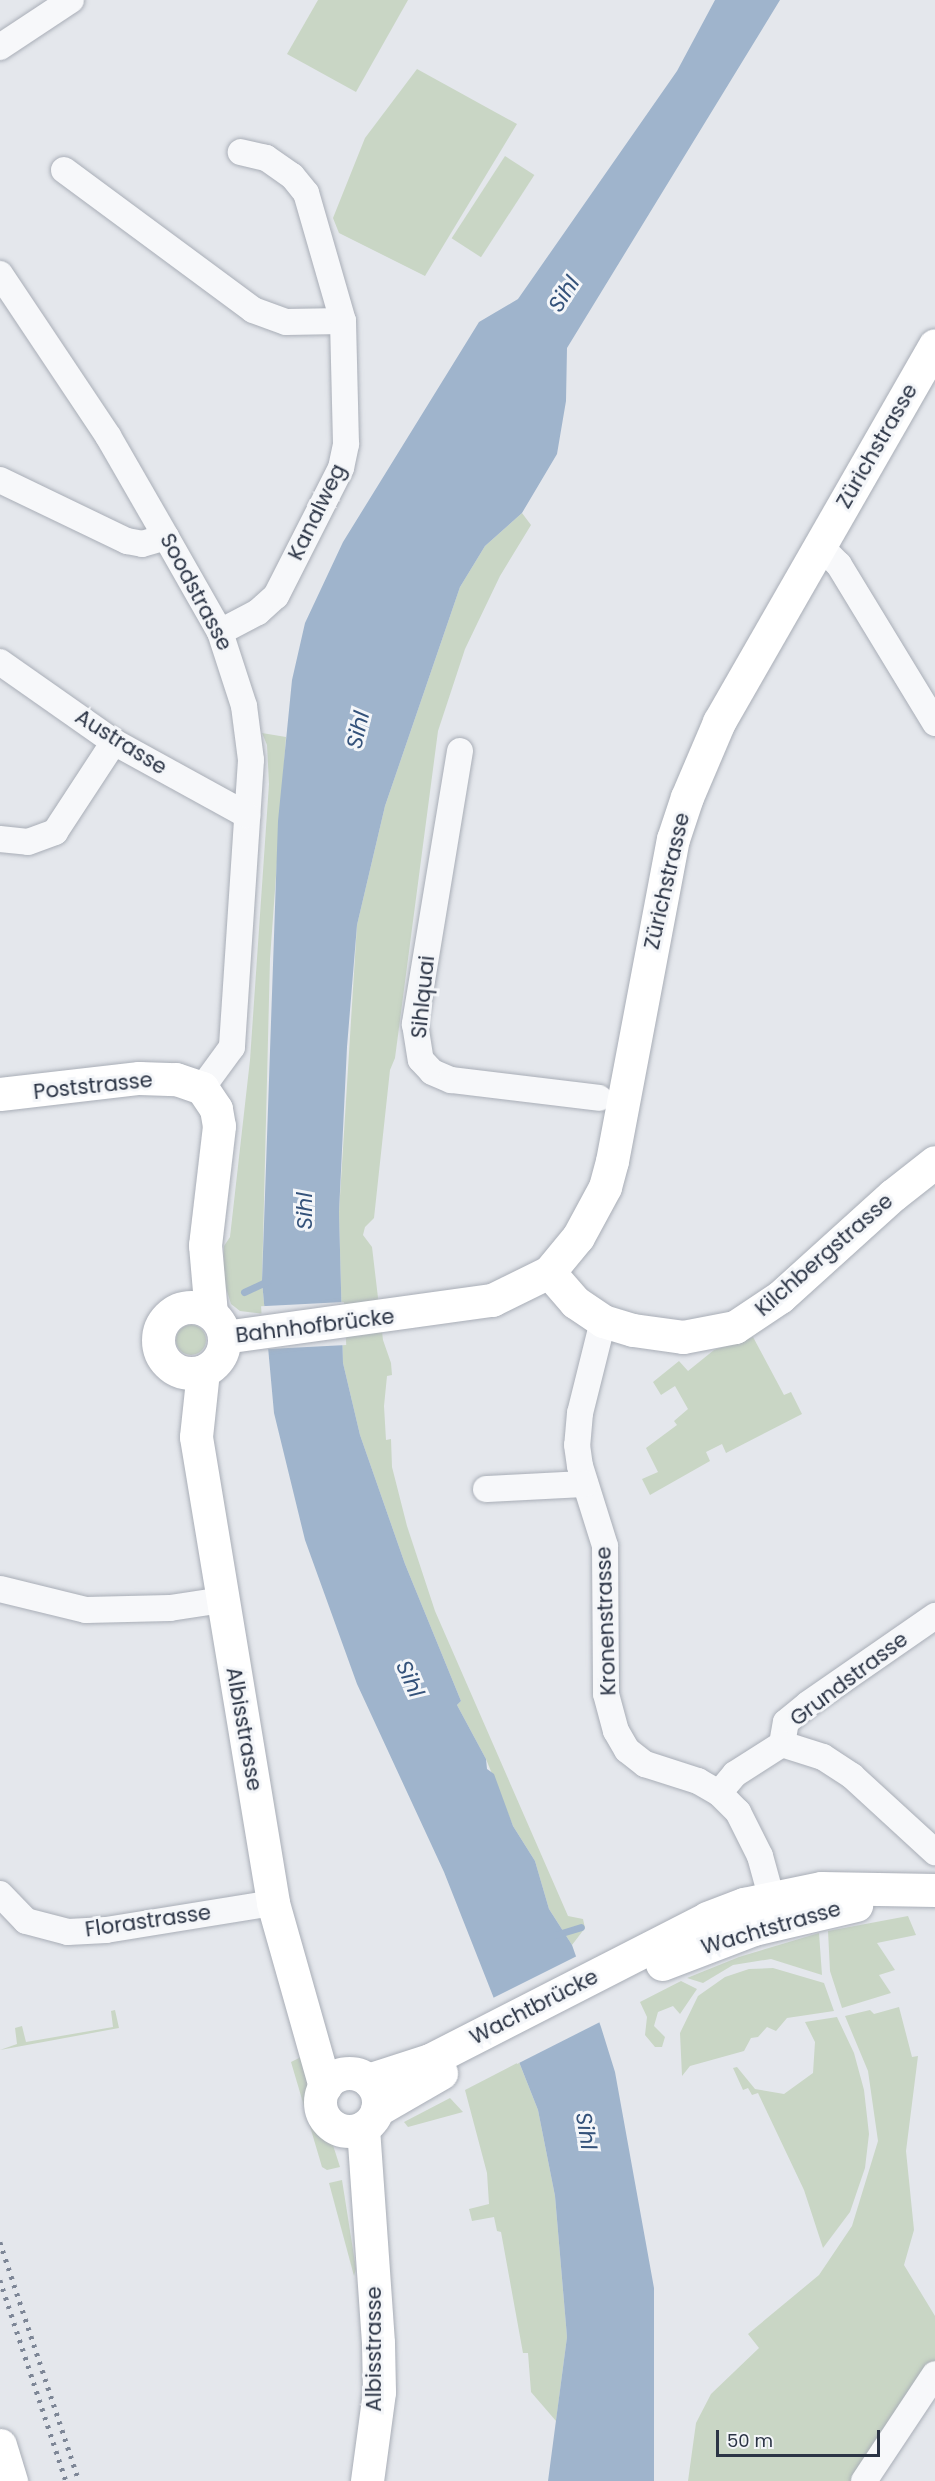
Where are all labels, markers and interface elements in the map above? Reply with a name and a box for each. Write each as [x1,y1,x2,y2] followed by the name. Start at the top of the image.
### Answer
[543,271,585,317] water label: Sihl
[831,379,923,513] street label: Zürichstrasse
[283,460,351,564] street label: Kanalweg
[155,529,237,655] street label: Soodstrasse
[71,704,171,780] street label: Austrasse
[341,709,375,751] water label: Sihl
[639,810,695,952] street label: Zürichstrasse
[406,954,440,1040] street label: Sihlquai
[32,1067,154,1105] street label: Poststrasse
[750,1188,898,1322] street label: Kilchbergstrasse
[292,1192,318,1230] water label: Sihl
[234,1304,396,1348] street label: Bahnhofbrücke
[591,1546,621,1696] street label: Kronenstrasse
[785,1627,913,1731] street label: Grundstrasse
[390,1656,430,1702] water label: Sihl
[221,1665,267,1793] street label: Albisstrasse
[698,1896,844,1960] street label: Wachtstrasse
[83,1900,213,1942] street label: Florastrasse
[466,1964,602,2050] street label: Wachtbrücke
[570,2110,602,2152] water label: Sihl
[361,2286,387,2412] street label: Albisstrasse
[719,2418,882,2456] scale bar
[727,2428,773,2453] text: 50 m

